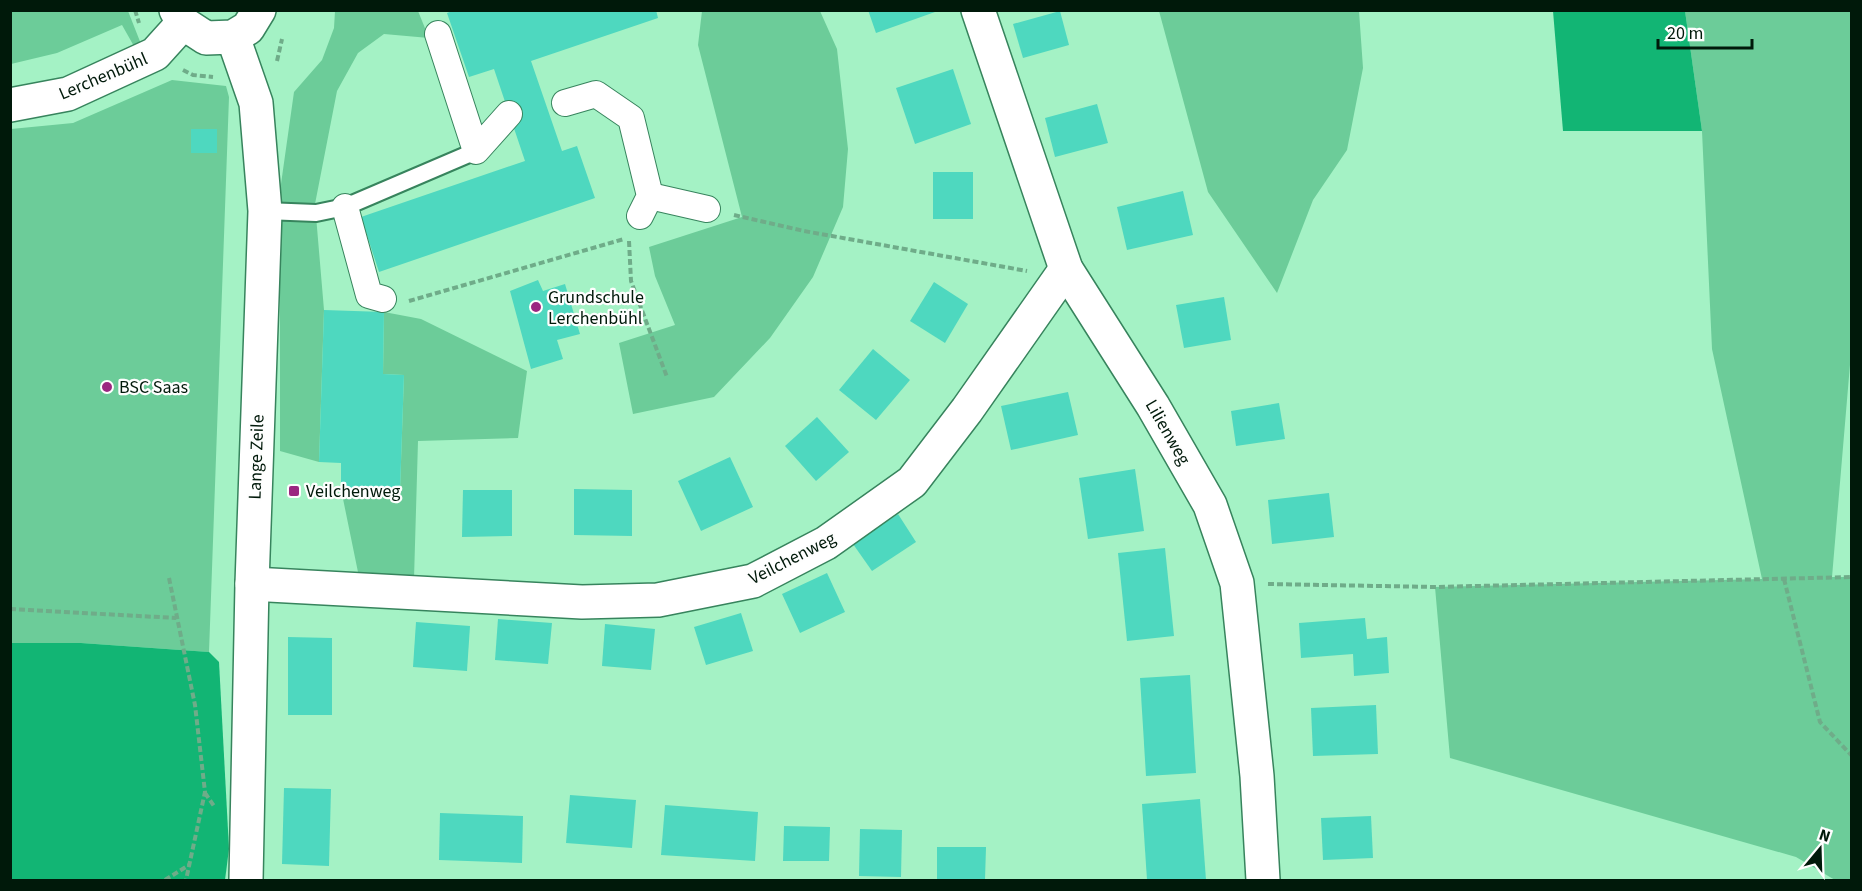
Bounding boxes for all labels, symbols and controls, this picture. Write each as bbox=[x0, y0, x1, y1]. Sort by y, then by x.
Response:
scale bar bbox=[1658, 12, 1752, 50]
text: 20 m bbox=[1667, 21, 1703, 46]
street label: Lerchenbühl bbox=[55, 47, 152, 106]
place label: Grundschule Lerchenbühl bbox=[548, 285, 644, 331]
marker: Grundschule Lerchenbühl bbox=[529, 300, 543, 314]
place label: BSC Saas bbox=[119, 375, 188, 400]
marker: BSC Saas bbox=[100, 380, 114, 394]
street label: Lilienweg bbox=[1139, 395, 1196, 470]
street label: Lange Zeile bbox=[243, 414, 270, 500]
place label: Veilchenweg bbox=[306, 479, 400, 504]
marker: Veilchenweg bbox=[287, 484, 301, 498]
street label: Veilchenweg bbox=[744, 526, 840, 591]
north arrow bbox=[1790, 819, 1850, 879]
text: N bbox=[1816, 824, 1833, 848]

